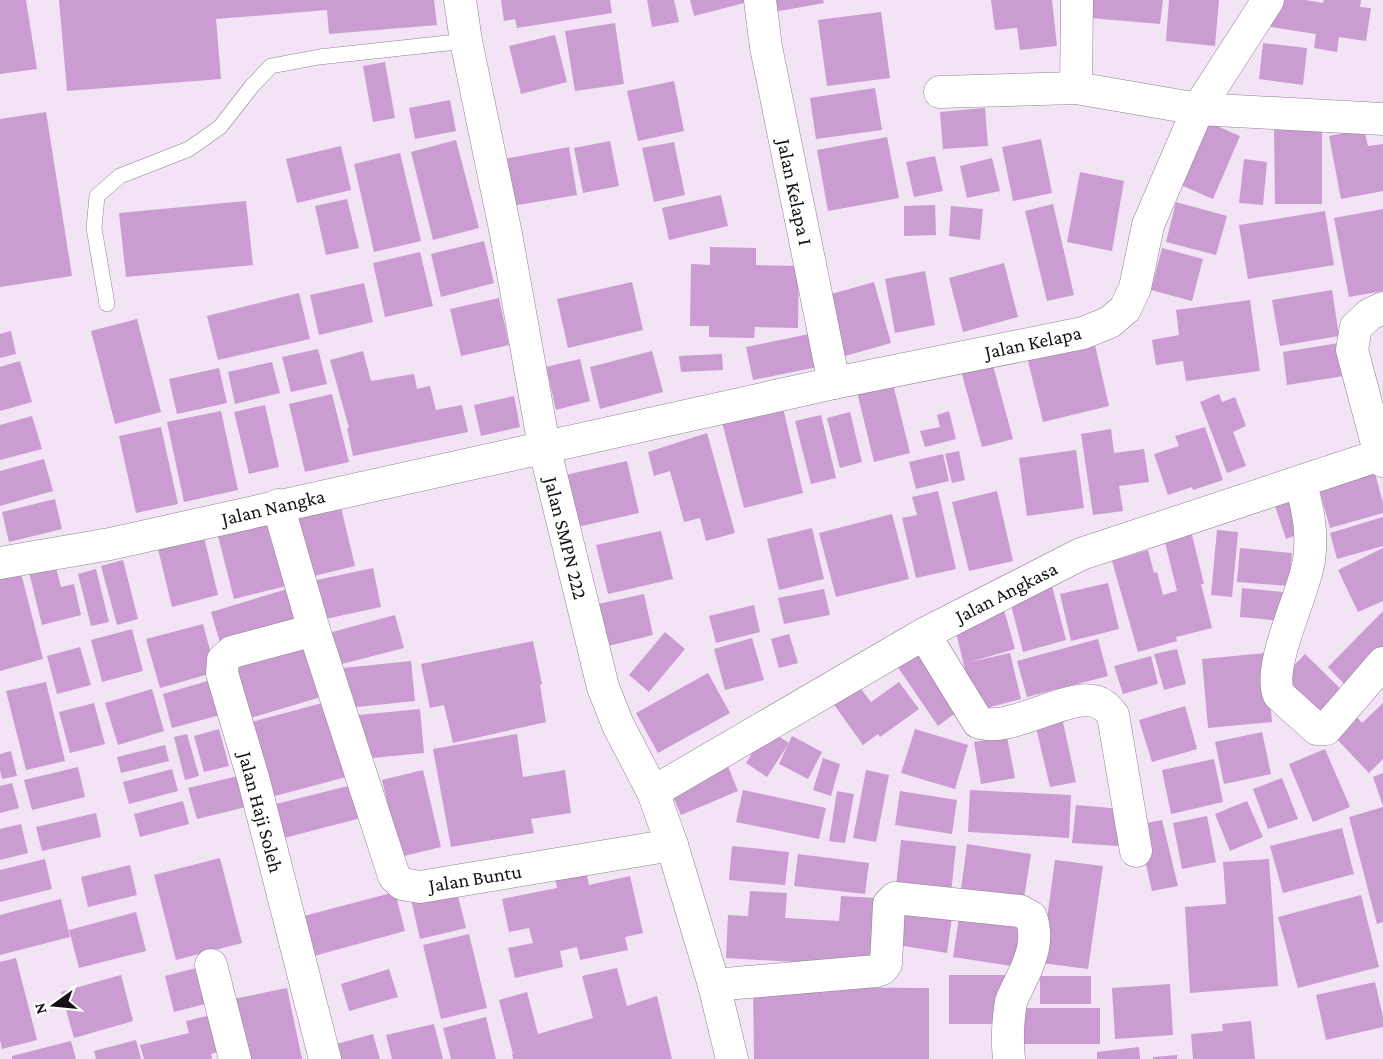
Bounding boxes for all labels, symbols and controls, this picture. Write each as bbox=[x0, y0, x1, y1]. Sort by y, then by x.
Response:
street label: Jalan Kelapa I bbox=[772, 135, 817, 247]
street label: Jalan Kelapa bbox=[981, 321, 1084, 364]
street label: Jalan SMPN 222 bbox=[539, 473, 592, 602]
street label: Jalan Nangka bbox=[217, 484, 327, 531]
street label: Jalan Angkasa bbox=[949, 557, 1061, 629]
street label: Jalan Haji Soleh bbox=[233, 747, 288, 875]
street label: Jalan Buntu bbox=[425, 860, 524, 897]
north arrow bbox=[24, 975, 84, 1035]
text: N bbox=[30, 1001, 50, 1016]

